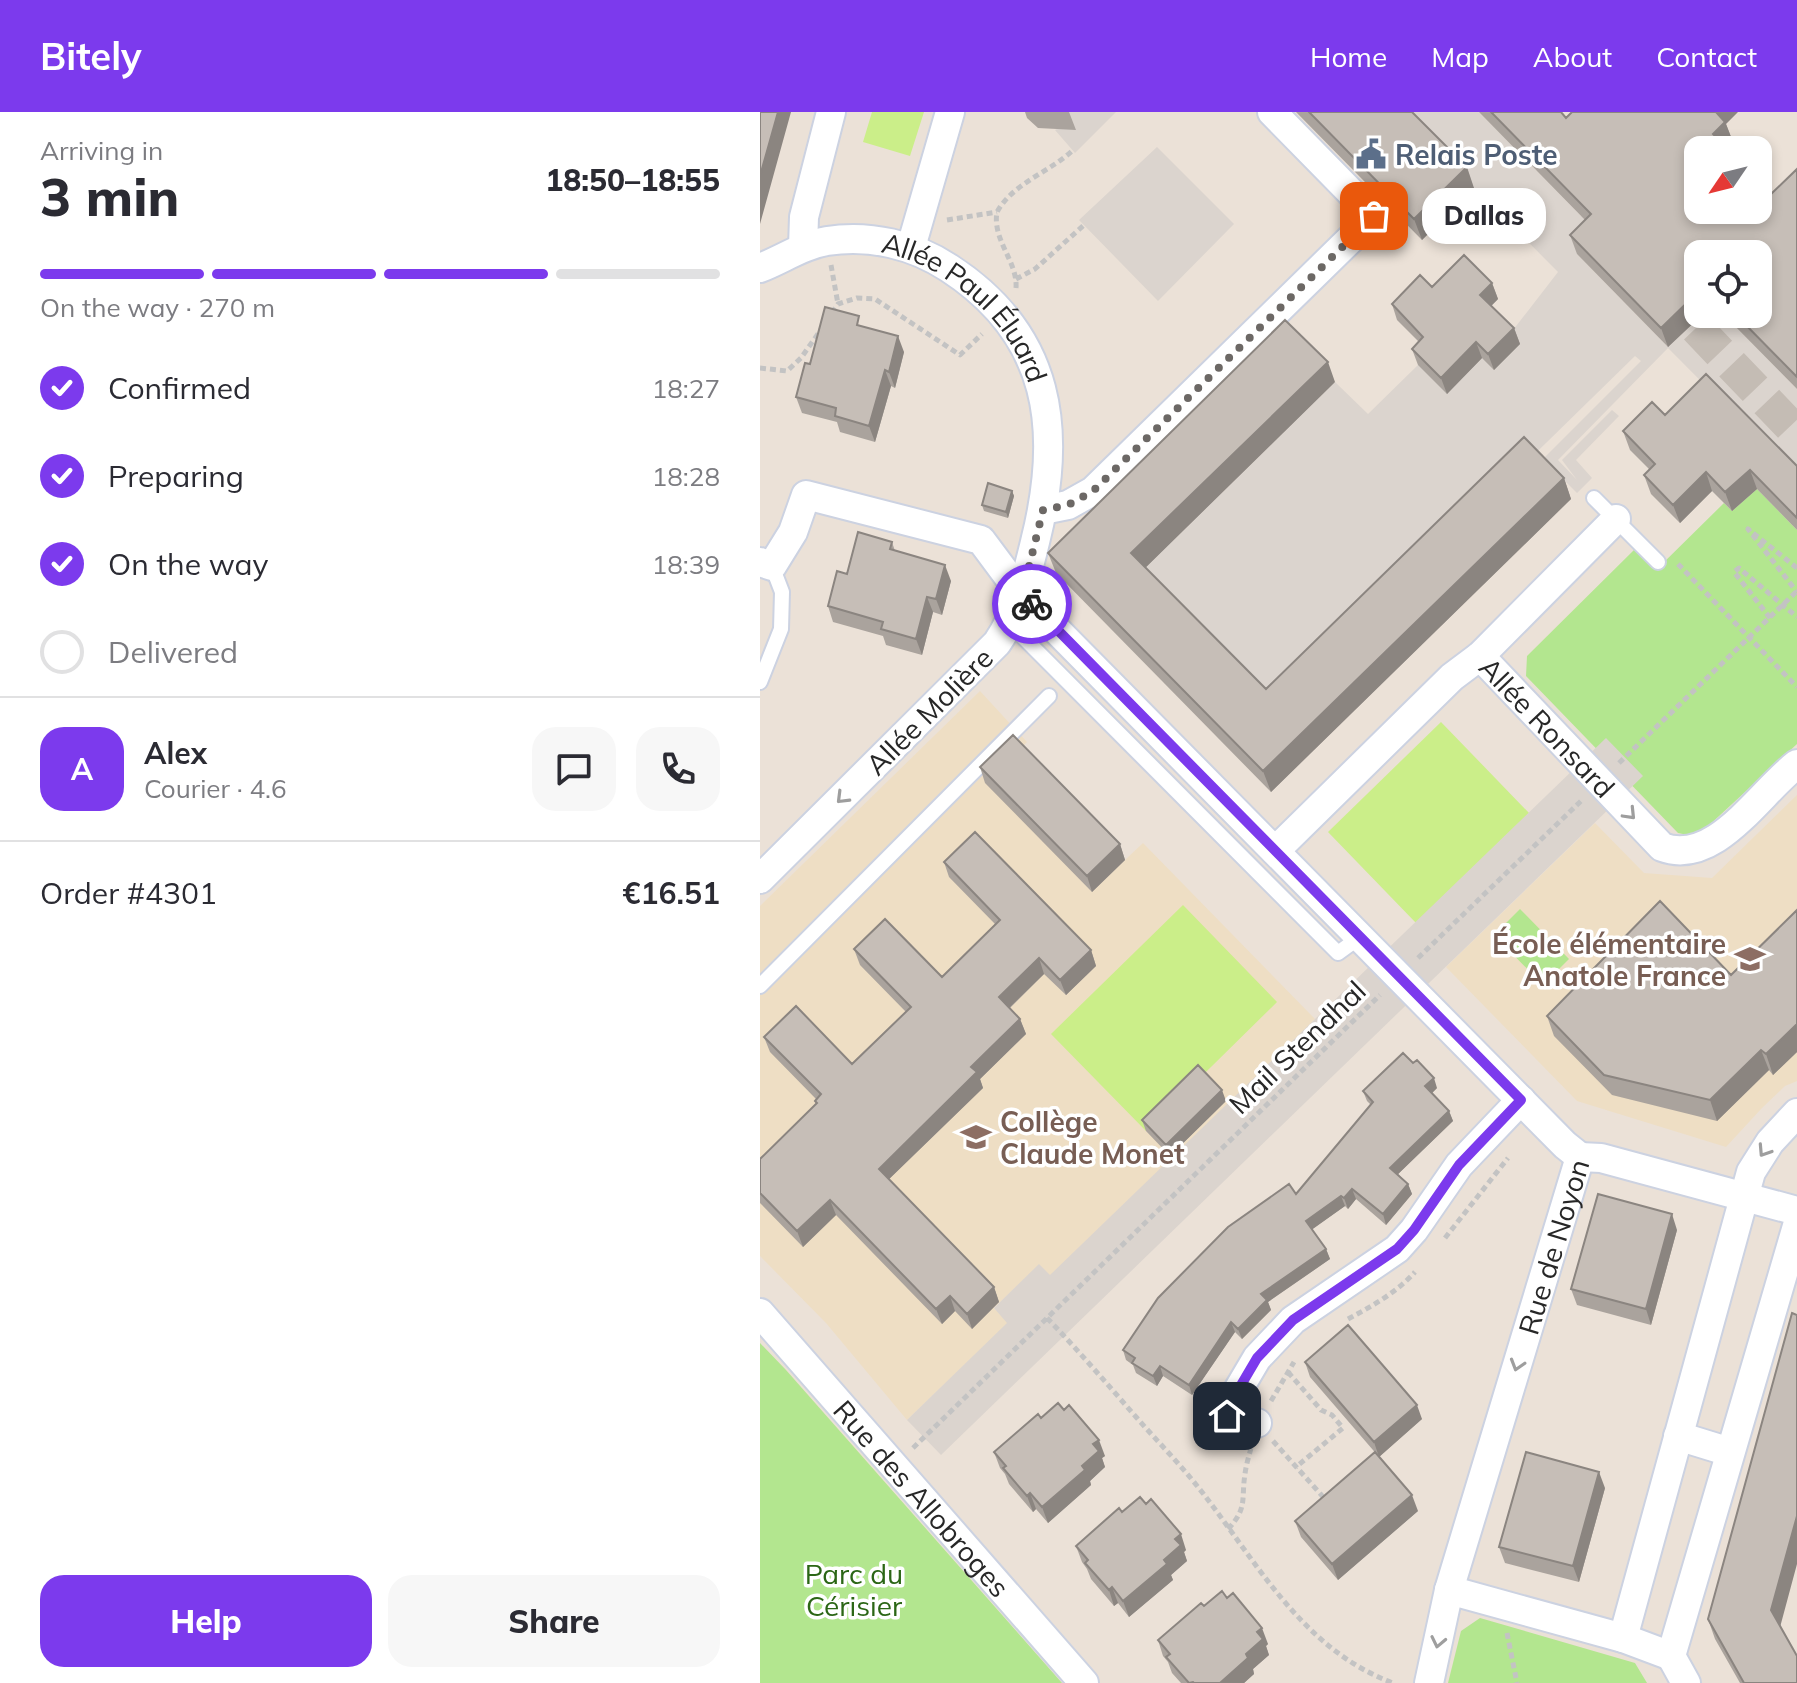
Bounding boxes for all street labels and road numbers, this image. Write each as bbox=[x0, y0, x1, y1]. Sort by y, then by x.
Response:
street label: Allée Paul Éluard bbox=[879, 224, 1056, 387]
street label: Allée Molière bbox=[858, 640, 1000, 782]
street label: Allée Ronsard bbox=[1473, 649, 1623, 804]
street label: Mail Stendhal bbox=[1221, 973, 1373, 1121]
street label: Rue de Noyon bbox=[1510, 1155, 1596, 1338]
street label: Rue des Allobroges bbox=[827, 1392, 1018, 1604]

